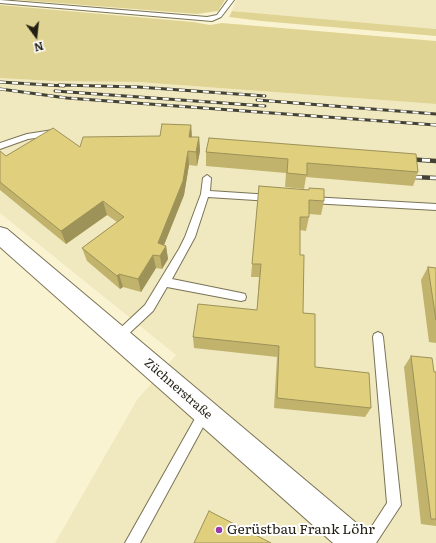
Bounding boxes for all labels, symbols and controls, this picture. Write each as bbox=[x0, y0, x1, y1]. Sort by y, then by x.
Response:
north arrow bbox=[16, 16, 56, 56]
text: N bbox=[33, 39, 46, 57]
street label: Züchnerstraße bbox=[141, 356, 215, 422]
place label: Gerüstbau Frank Löhr bbox=[227, 522, 375, 538]
marker: Gerüstbau Frank Löhr bbox=[214, 525, 224, 535]

